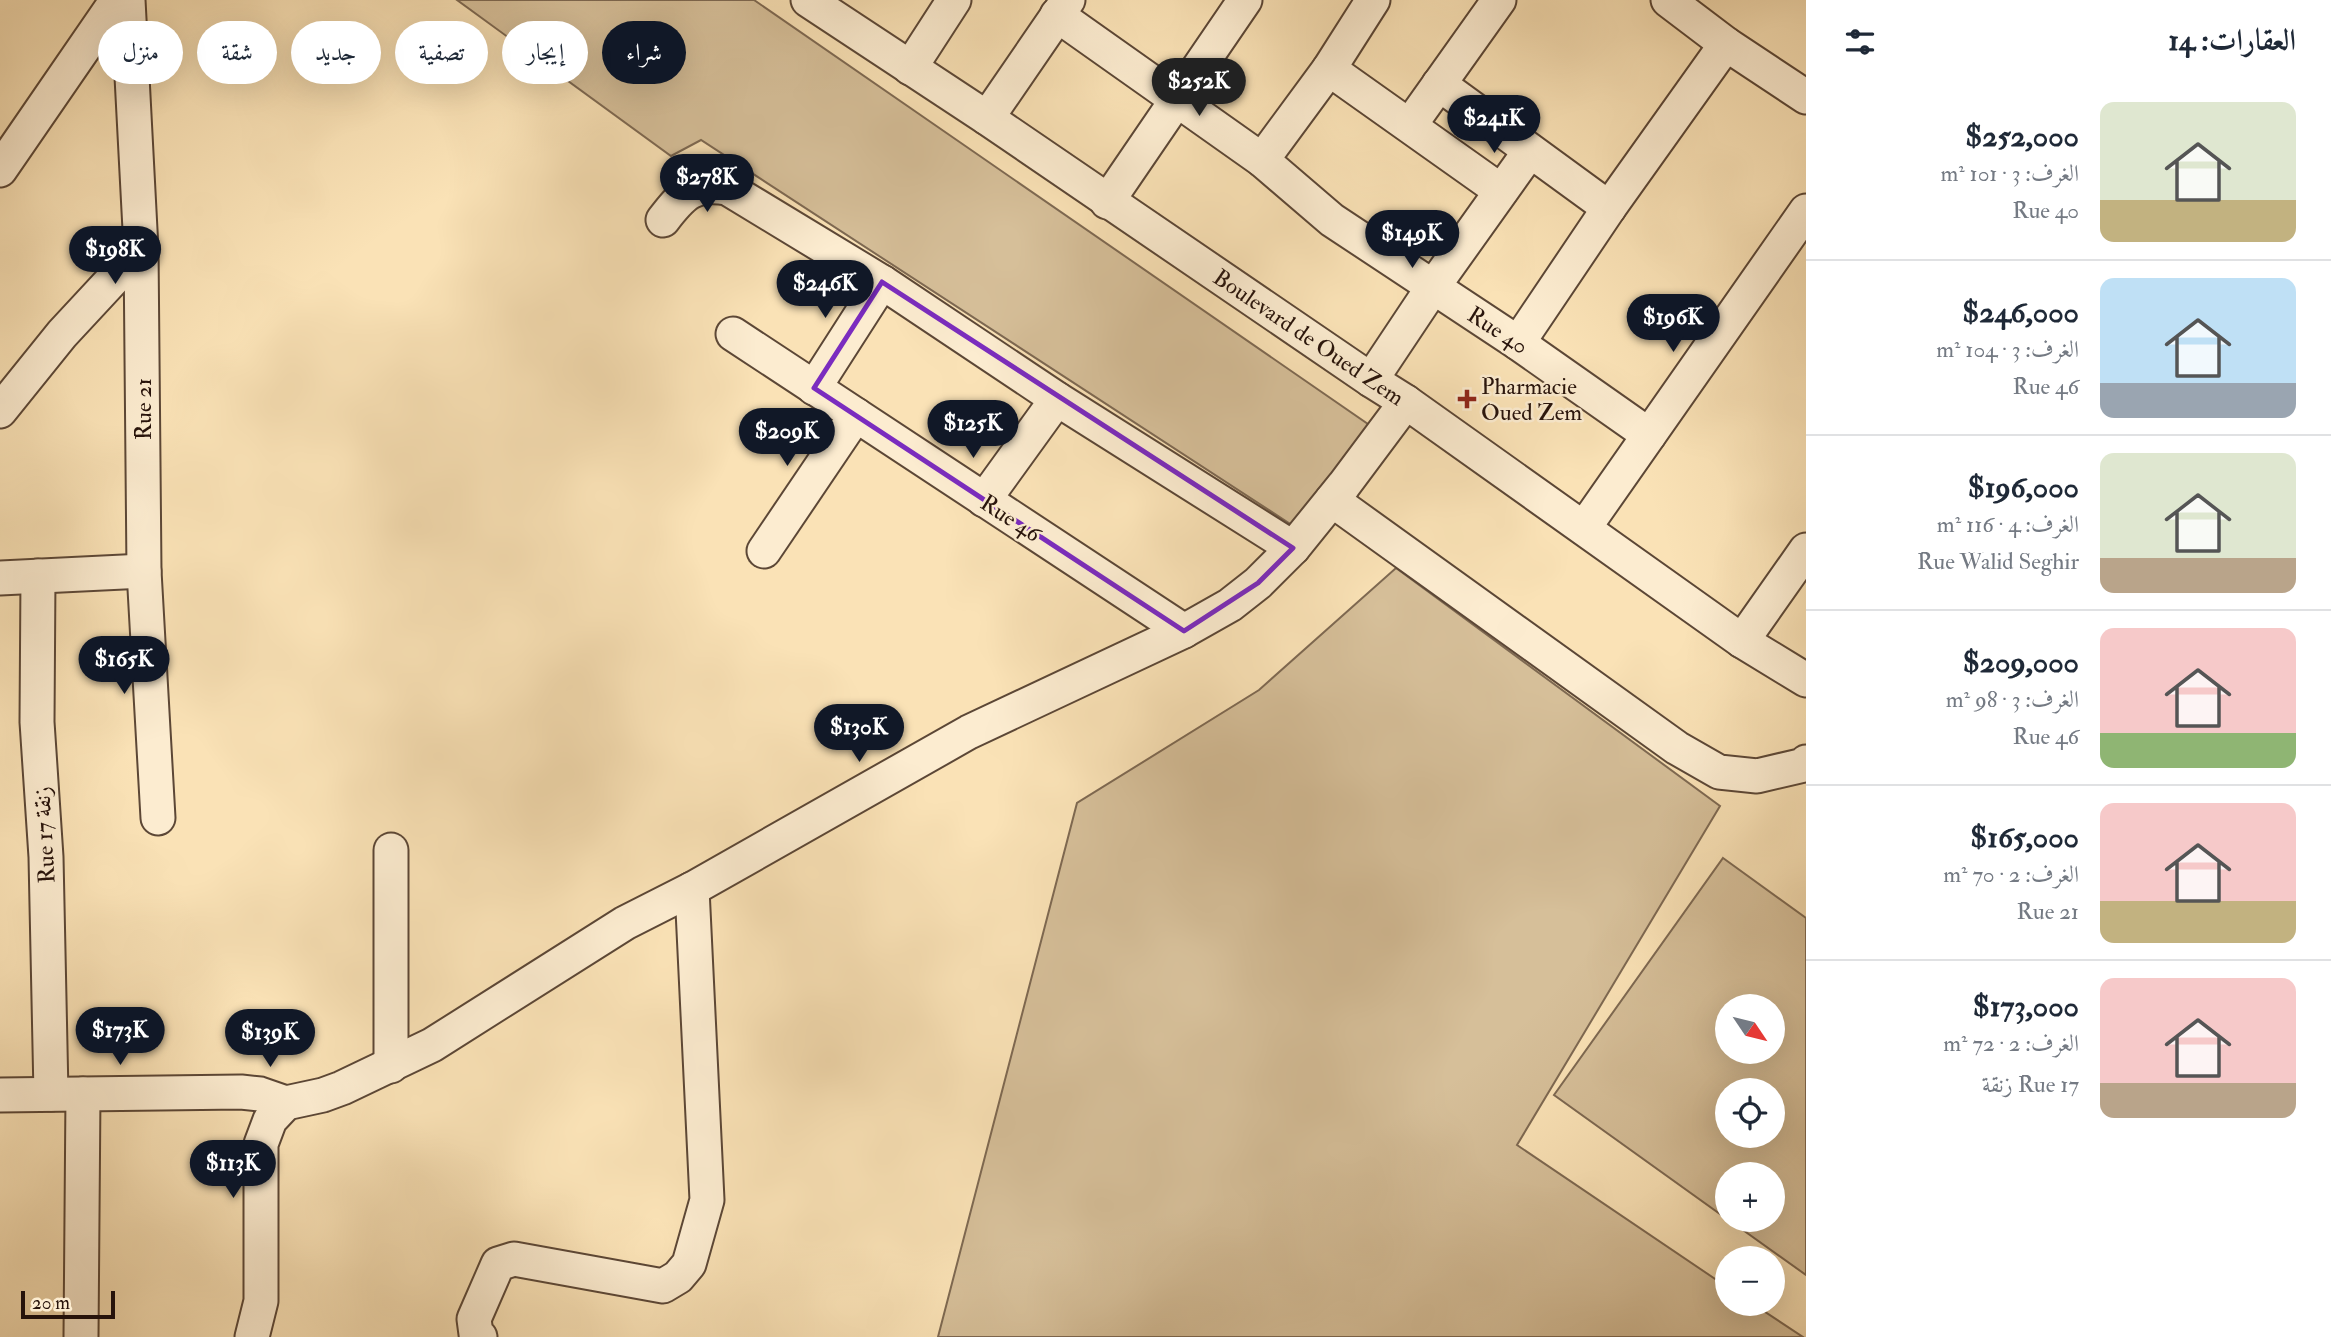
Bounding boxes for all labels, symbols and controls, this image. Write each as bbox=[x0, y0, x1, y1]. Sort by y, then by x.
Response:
chip: منزل bbox=[98, 21, 183, 84]
chip: شقة bbox=[197, 21, 277, 84]
chip: جديد bbox=[291, 21, 381, 84]
chip: تصفية bbox=[395, 21, 488, 84]
chip: إيجار bbox=[502, 21, 588, 84]
chip: شراء bbox=[602, 21, 686, 84]
text: العقارات: 14 bbox=[2168, 22, 2296, 59]
icon: filters bbox=[1841, 23, 1879, 61]
pin: $252K bbox=[1150, 58, 1248, 118]
text: $252K bbox=[1168, 66, 1230, 95]
pin: $241K bbox=[1445, 96, 1543, 155]
text: $241K bbox=[1463, 103, 1525, 132]
text: $252,000 bbox=[1965, 118, 2079, 155]
icon: home bbox=[2156, 130, 2240, 214]
pin: $278K bbox=[658, 154, 756, 214]
text: الغرف: 3 · 101 m² bbox=[1940, 159, 2079, 188]
text: $278K bbox=[676, 162, 738, 191]
text: Rue 40 bbox=[2012, 196, 2079, 225]
pin: $149K bbox=[1363, 210, 1461, 270]
text: $149K bbox=[1381, 218, 1443, 247]
pin: $198K bbox=[66, 226, 164, 286]
text: $198K bbox=[85, 234, 145, 263]
pin: $246K bbox=[776, 260, 874, 320]
street label: Boulevard de Oued Zem bbox=[1208, 263, 1410, 412]
text: $246K bbox=[793, 268, 857, 297]
pin: $196K bbox=[1624, 294, 1722, 354]
text: $246,000 bbox=[1962, 294, 2079, 331]
street label: Rue 40 bbox=[1462, 300, 1534, 361]
text: $196K bbox=[1643, 302, 1703, 331]
icon: home bbox=[2156, 306, 2240, 390]
text: الغرف: 3 · 104 m² bbox=[1936, 335, 2079, 364]
place label: Pharmacie Oued Zem bbox=[1481, 372, 1582, 427]
text: Rue 46 bbox=[2012, 372, 2079, 401]
street label: Rue 21 bbox=[129, 378, 158, 440]
marker: Pharmacie Oued Zem bbox=[1459, 391, 1475, 407]
pin: $125K bbox=[924, 400, 1022, 460]
pin: $209K bbox=[738, 408, 836, 468]
text: $125K bbox=[943, 408, 1003, 437]
text: $209K bbox=[755, 416, 819, 445]
text: $196,000 bbox=[1968, 469, 2079, 506]
icon: home bbox=[2156, 481, 2240, 565]
street label: Rue 46 bbox=[975, 488, 1048, 549]
text: الغرف: 4 · 116 m² bbox=[1937, 510, 2079, 539]
text: Rue Walid Seghir bbox=[1917, 547, 2079, 576]
pin: $165K bbox=[75, 636, 173, 696]
text: $165K bbox=[95, 644, 153, 673]
text: $209,000 bbox=[1963, 644, 2079, 681]
icon: home bbox=[2156, 656, 2240, 740]
text: الغرف: 3 · 98 m² bbox=[1946, 685, 2079, 714]
pin: $130K bbox=[810, 704, 908, 764]
text: $130K bbox=[830, 712, 888, 741]
text: Rue 46 bbox=[2012, 722, 2079, 751]
street label: Rue 17 زنقة bbox=[27, 786, 62, 884]
text: $165,000 bbox=[1970, 819, 2079, 856]
icon: home bbox=[2156, 831, 2240, 915]
text: الغرف: 2 · 70 m² bbox=[1943, 860, 2079, 889]
text: Rue 21 bbox=[2017, 897, 2079, 926]
text: $173,000 bbox=[1973, 988, 2079, 1025]
north arrow bbox=[1715, 994, 1785, 1064]
map controls bbox=[1715, 994, 1785, 1316]
icon: home bbox=[2156, 1006, 2240, 1090]
pin: $173K bbox=[71, 1007, 169, 1067]
pin: $139K bbox=[221, 1010, 319, 1069]
text: $173K bbox=[92, 1015, 148, 1044]
text: $139K bbox=[241, 1017, 299, 1046]
text: الغرف: 2 · 72 m² bbox=[1943, 1029, 2079, 1058]
text: Rue 17 زنقة bbox=[1982, 1070, 2079, 1099]
button: locate bbox=[1715, 1078, 1785, 1148]
pin: $113K bbox=[184, 1140, 282, 1200]
text: $113K bbox=[206, 1148, 260, 1177]
button: + bbox=[1715, 1162, 1785, 1232]
button: − bbox=[1715, 1246, 1785, 1316]
scale bar bbox=[21, 1288, 116, 1320]
text: 20 m bbox=[32, 1291, 70, 1315]

